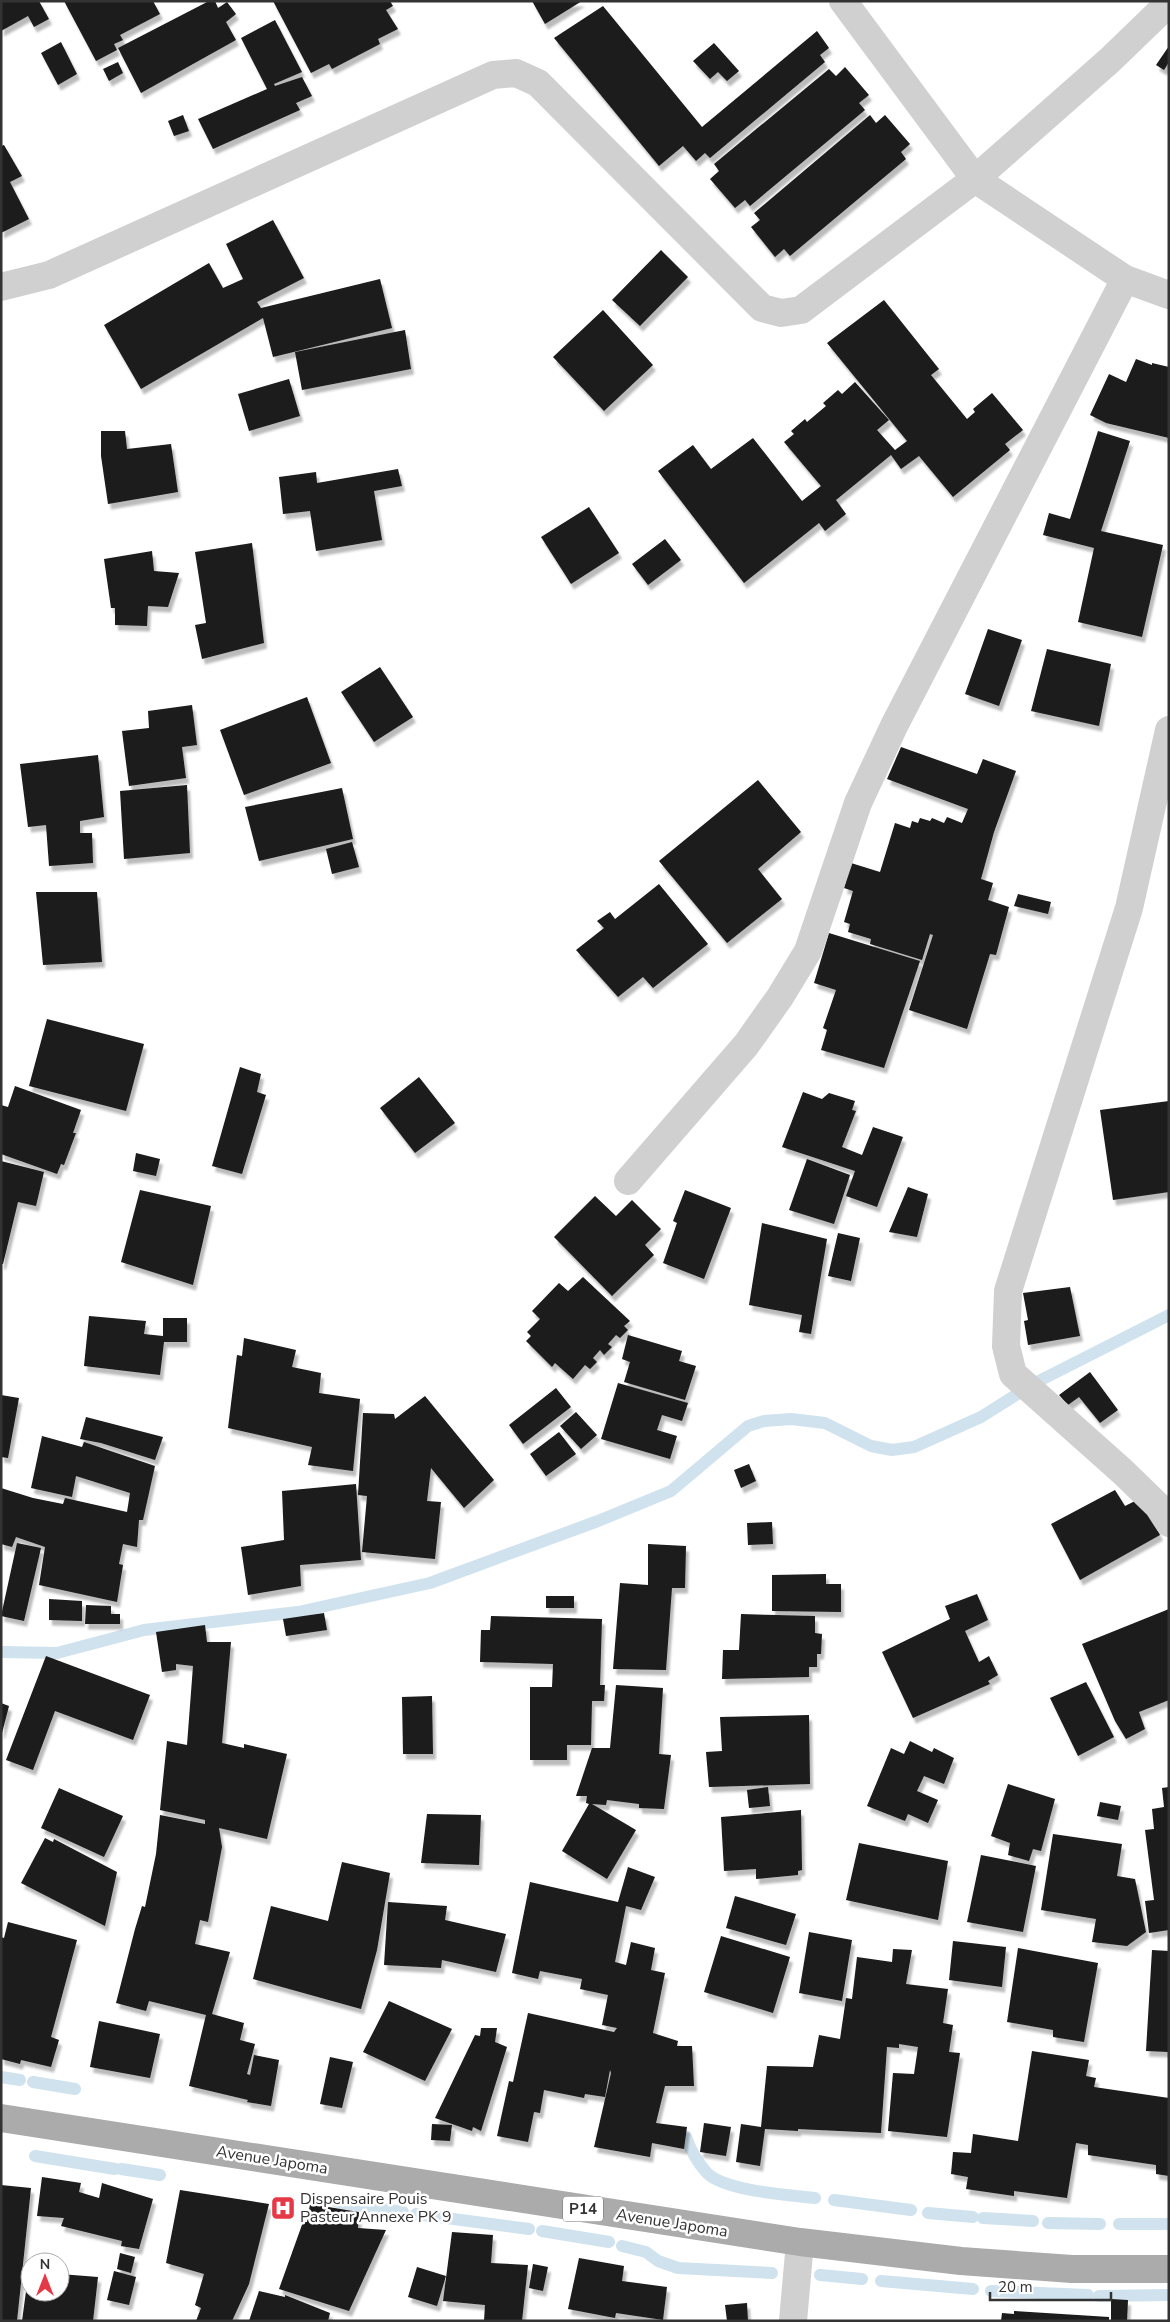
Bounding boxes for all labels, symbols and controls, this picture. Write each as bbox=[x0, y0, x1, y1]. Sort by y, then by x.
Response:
street label: Avenue Japoma bbox=[215, 2140, 329, 2180]
place label: Dispensaire Pouis Pasteur Annexe PK 9 bbox=[300, 2188, 452, 2228]
hospital icon: Dispensaire Pouis Pasteur Annexe PK 9 bbox=[270, 2195, 296, 2221]
road number: P14 bbox=[563, 2196, 603, 2222]
street label: Avenue Japoma bbox=[615, 2203, 729, 2243]
north arrow bbox=[20, 2252, 70, 2302]
text: N bbox=[40, 2255, 50, 2274]
scale bar bbox=[990, 2270, 1111, 2302]
text: 20 m bbox=[998, 2277, 1033, 2297]

